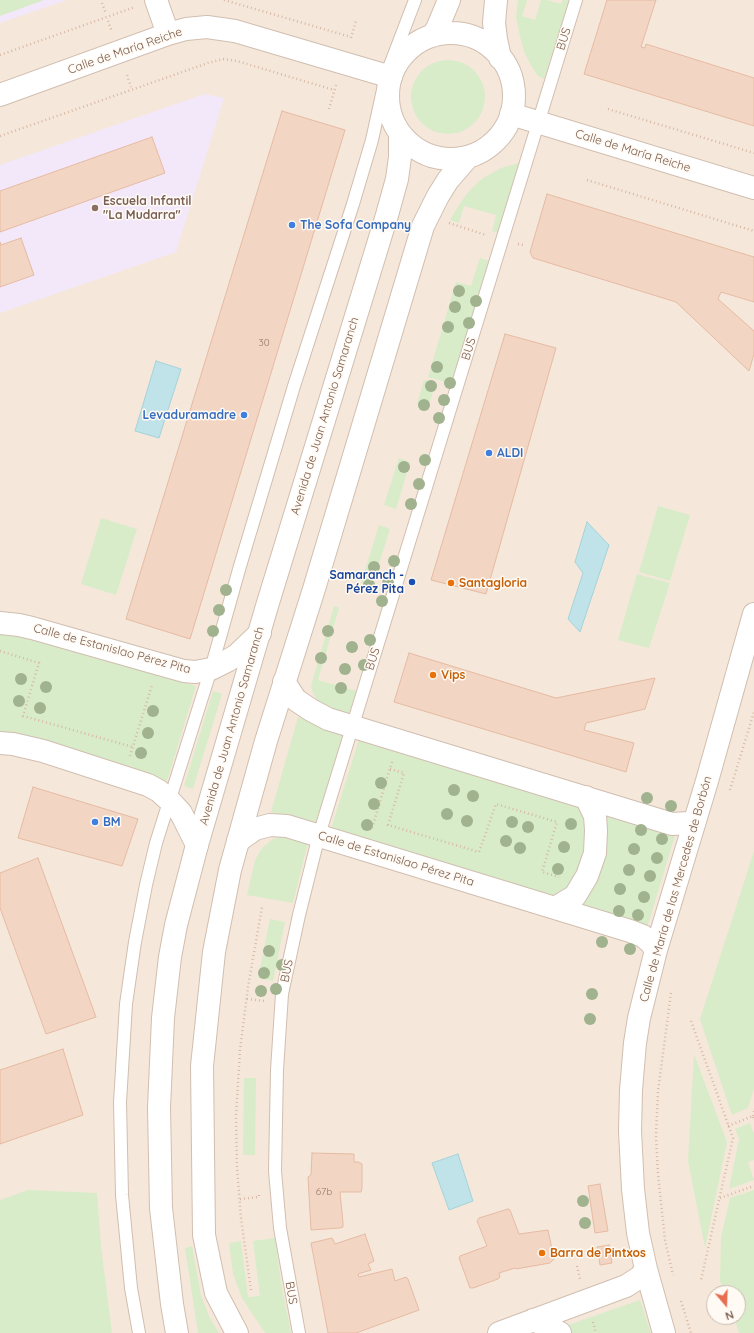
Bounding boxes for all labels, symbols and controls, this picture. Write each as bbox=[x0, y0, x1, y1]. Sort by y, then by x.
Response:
street label: Calle de María Reiche bbox=[66, 25, 184, 77]
street label: BUS bbox=[554, 26, 574, 52]
street label: Calle de María Reiche bbox=[574, 127, 692, 175]
place label: Escuela Infantil "La Mudarra" bbox=[103, 194, 192, 222]
marker: Escuela Infantil "La Mudarra" bbox=[90, 203, 100, 213]
place label: The Sofa Company bbox=[300, 218, 411, 232]
marker: The Sofa Company bbox=[287, 220, 297, 230]
street label: Avenida de Juan Antonio Samaranch bbox=[288, 315, 362, 517]
street label: BUS bbox=[459, 336, 479, 362]
house number: 30 bbox=[258, 337, 270, 349]
place label: Levaduramadre bbox=[142, 408, 236, 422]
marker: Levaduramadre bbox=[239, 410, 249, 420]
place label: ALDI bbox=[497, 446, 523, 460]
marker: ALDI bbox=[484, 448, 494, 458]
place label: Samaranch - Pérez Pita bbox=[330, 568, 404, 596]
place label: Santagloria bbox=[459, 576, 527, 590]
marker: Samaranch - Pérez Pita bbox=[407, 577, 417, 587]
marker: Santagloria bbox=[446, 578, 456, 588]
street label: Calle de Estanislao Pérez Pita bbox=[32, 621, 192, 677]
street label: Avenida de Juan Antonio Samaranch bbox=[197, 625, 267, 827]
street label: BUS bbox=[363, 646, 383, 672]
place label: Vips bbox=[441, 668, 465, 682]
marker: Vips bbox=[428, 670, 438, 680]
street label: Calle de María de las Mercedes de Borbón bbox=[637, 774, 715, 1004]
place label: BM bbox=[103, 815, 121, 829]
marker: BM bbox=[90, 817, 100, 827]
street label: Calle de Estanislao Pérez Pita bbox=[316, 828, 476, 890]
street label: BUS bbox=[278, 958, 296, 984]
house number: 67b bbox=[316, 1186, 332, 1198]
place label: Barra de Pintxos bbox=[550, 1246, 646, 1260]
marker: Barra de Pintxos bbox=[537, 1248, 547, 1258]
street label: BUS bbox=[282, 1280, 300, 1306]
north arrow bbox=[706, 1285, 746, 1325]
text: N bbox=[723, 1307, 736, 1323]

